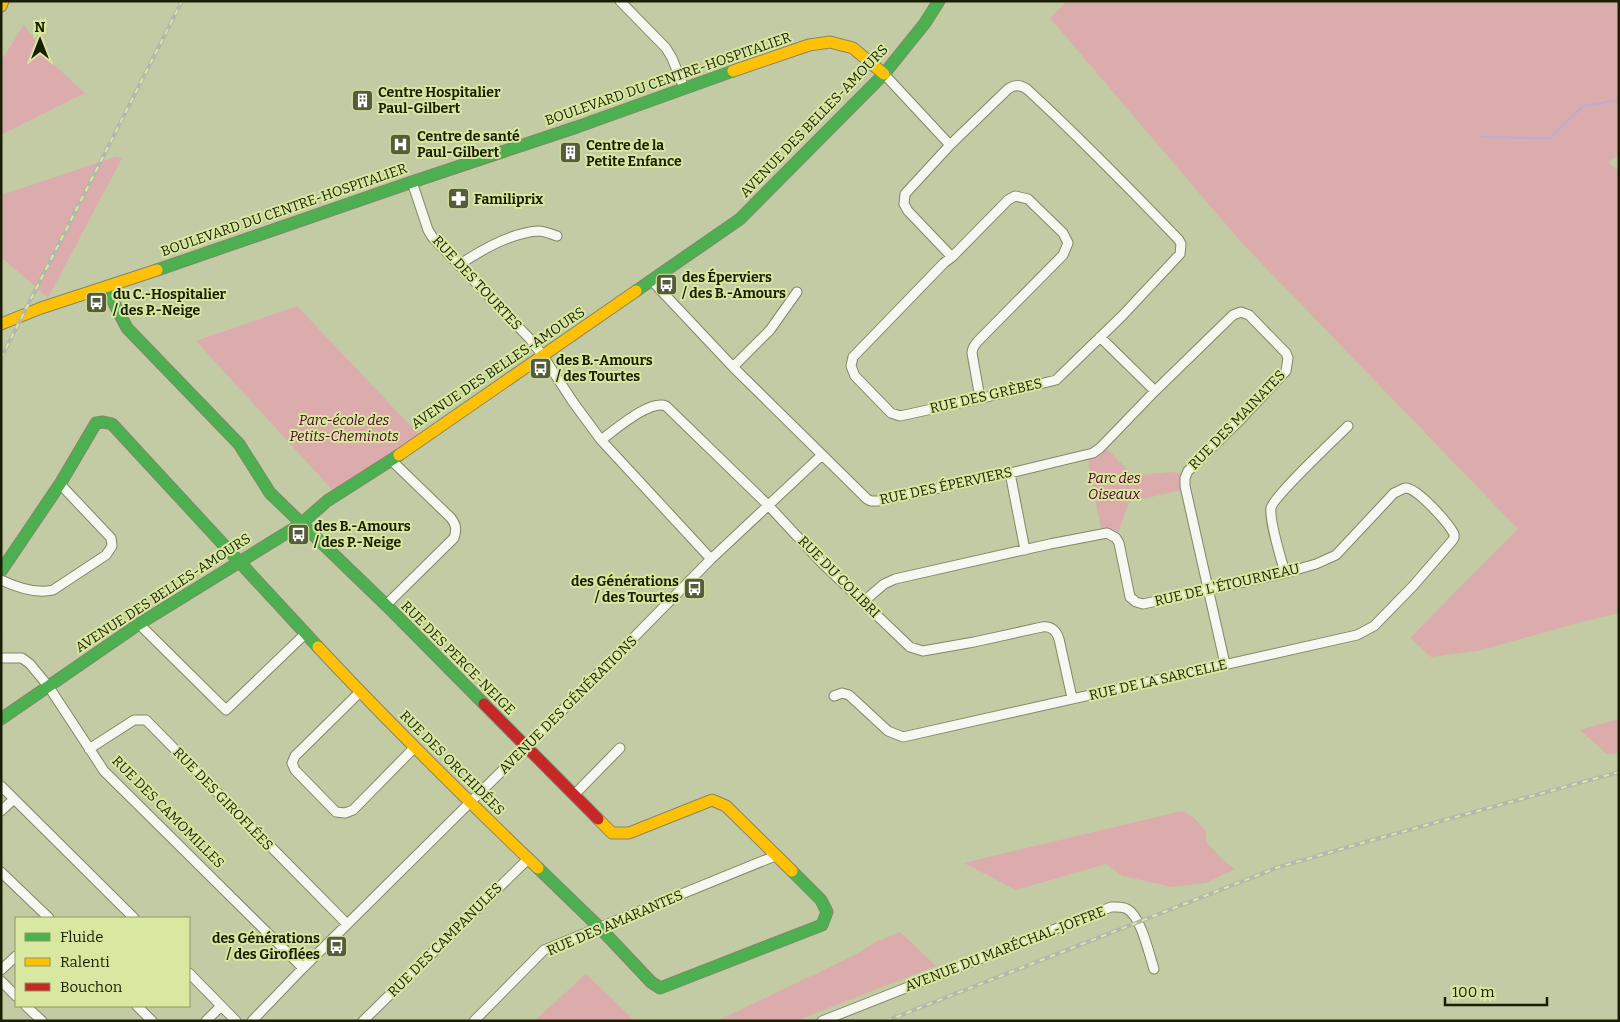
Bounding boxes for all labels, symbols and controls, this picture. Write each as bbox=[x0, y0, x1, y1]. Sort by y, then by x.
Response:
north arrow bbox=[15, 15, 65, 65]
text: N bbox=[35, 19, 46, 36]
street label: BOULEVARD DU CENTRE-HOSPITALIER bbox=[543, 29, 793, 129]
street label: AVENUE DES BELLES-AMOURS bbox=[736, 41, 892, 201]
place label: Centre Hospitalier Paul-Gilbert bbox=[378, 84, 501, 117]
building icon: Centre Hospitalier Paul-Gilbert bbox=[350, 88, 374, 112]
place label: Centre de santé Paul-Gilbert bbox=[417, 128, 520, 161]
hospital icon: Centre de santé Paul-Gilbert bbox=[389, 132, 413, 156]
place label: Centre de la Petite Enfance bbox=[586, 137, 682, 170]
building icon: Centre de la Petite Enfance bbox=[558, 141, 582, 165]
street label: BOULEVARD DU CENTRE-HOSPITALIER bbox=[159, 160, 409, 260]
pharmacy icon: Familiprix bbox=[446, 187, 470, 211]
place label: Familiprix bbox=[474, 191, 543, 208]
street label: RUE DES TOURTES bbox=[429, 232, 525, 334]
place label: des Éperviers / des B.-Amours bbox=[681, 268, 786, 302]
bus stop icon: des Éperviers / des B.-Amours bbox=[654, 273, 678, 297]
place label: du C.-Hospitalier / des P.-Neige bbox=[112, 286, 227, 319]
bus stop icon: du C.-Hospitalier / des P.-Neige bbox=[85, 290, 109, 314]
street label: AVENUE DES BELLES-AMOURS bbox=[408, 303, 588, 433]
place label: des B.-Amours / des Tourtes bbox=[555, 352, 653, 385]
bus stop icon: des B.-Amours / des Tourtes bbox=[528, 356, 552, 380]
street label: RUE DES MAINATES bbox=[1185, 367, 1289, 473]
street label: RUE DES GRÈBES bbox=[928, 374, 1044, 417]
park label: Parc-école des Petits-Cheminots bbox=[289, 412, 399, 445]
street label: RUE DES ÉPERVIERS bbox=[878, 463, 1014, 508]
park label: Parc des Oiseaux bbox=[1088, 470, 1141, 503]
place label: des B.-Amours / des P.-Neige bbox=[313, 518, 411, 551]
bus stop icon: des B.-Amours / des P.-Neige bbox=[286, 522, 310, 546]
street label: AVENUE DES BELLES-AMOURS bbox=[72, 530, 254, 656]
street label: RUE DU COLIBRI bbox=[795, 533, 884, 622]
street label: RUE DE L'ÉTOURNEAU bbox=[1152, 559, 1302, 610]
place label: des Générations / des Tourtes bbox=[571, 573, 679, 606]
bus stop icon: des Générations / des Tourtes bbox=[683, 577, 707, 601]
street label: RUE DES PERCE-NEIGE bbox=[397, 597, 519, 719]
street label: AVENUE DES GÉNÉRATIONS bbox=[495, 632, 641, 778]
street label: RUE DE LA SARCELLE bbox=[1087, 656, 1229, 704]
street label: RUE DES ORCHIDÉES bbox=[396, 706, 509, 819]
street label: RUE DES GIROFLÉES bbox=[169, 743, 277, 854]
street label: RUE DES CAMOMILLES bbox=[108, 752, 228, 872]
street label: RUE DES CAMPANULES bbox=[384, 879, 506, 1001]
street label: RUE DES AMARANTES bbox=[544, 887, 686, 959]
street label: AVENUE DU MARÉCHAL-JOFFRE bbox=[902, 902, 1108, 995]
legend bbox=[15, 917, 190, 1007]
text: Fluide bbox=[60, 928, 103, 946]
place label: des Générations / des Giroflées bbox=[212, 930, 320, 963]
bus stop icon: des Générations / des Giroflées bbox=[324, 934, 348, 958]
text: Ralenti bbox=[60, 953, 110, 971]
scale bar bbox=[1445, 974, 1548, 1006]
text: Bouchon bbox=[60, 978, 123, 996]
text: 100 m bbox=[1452, 983, 1495, 1001]

